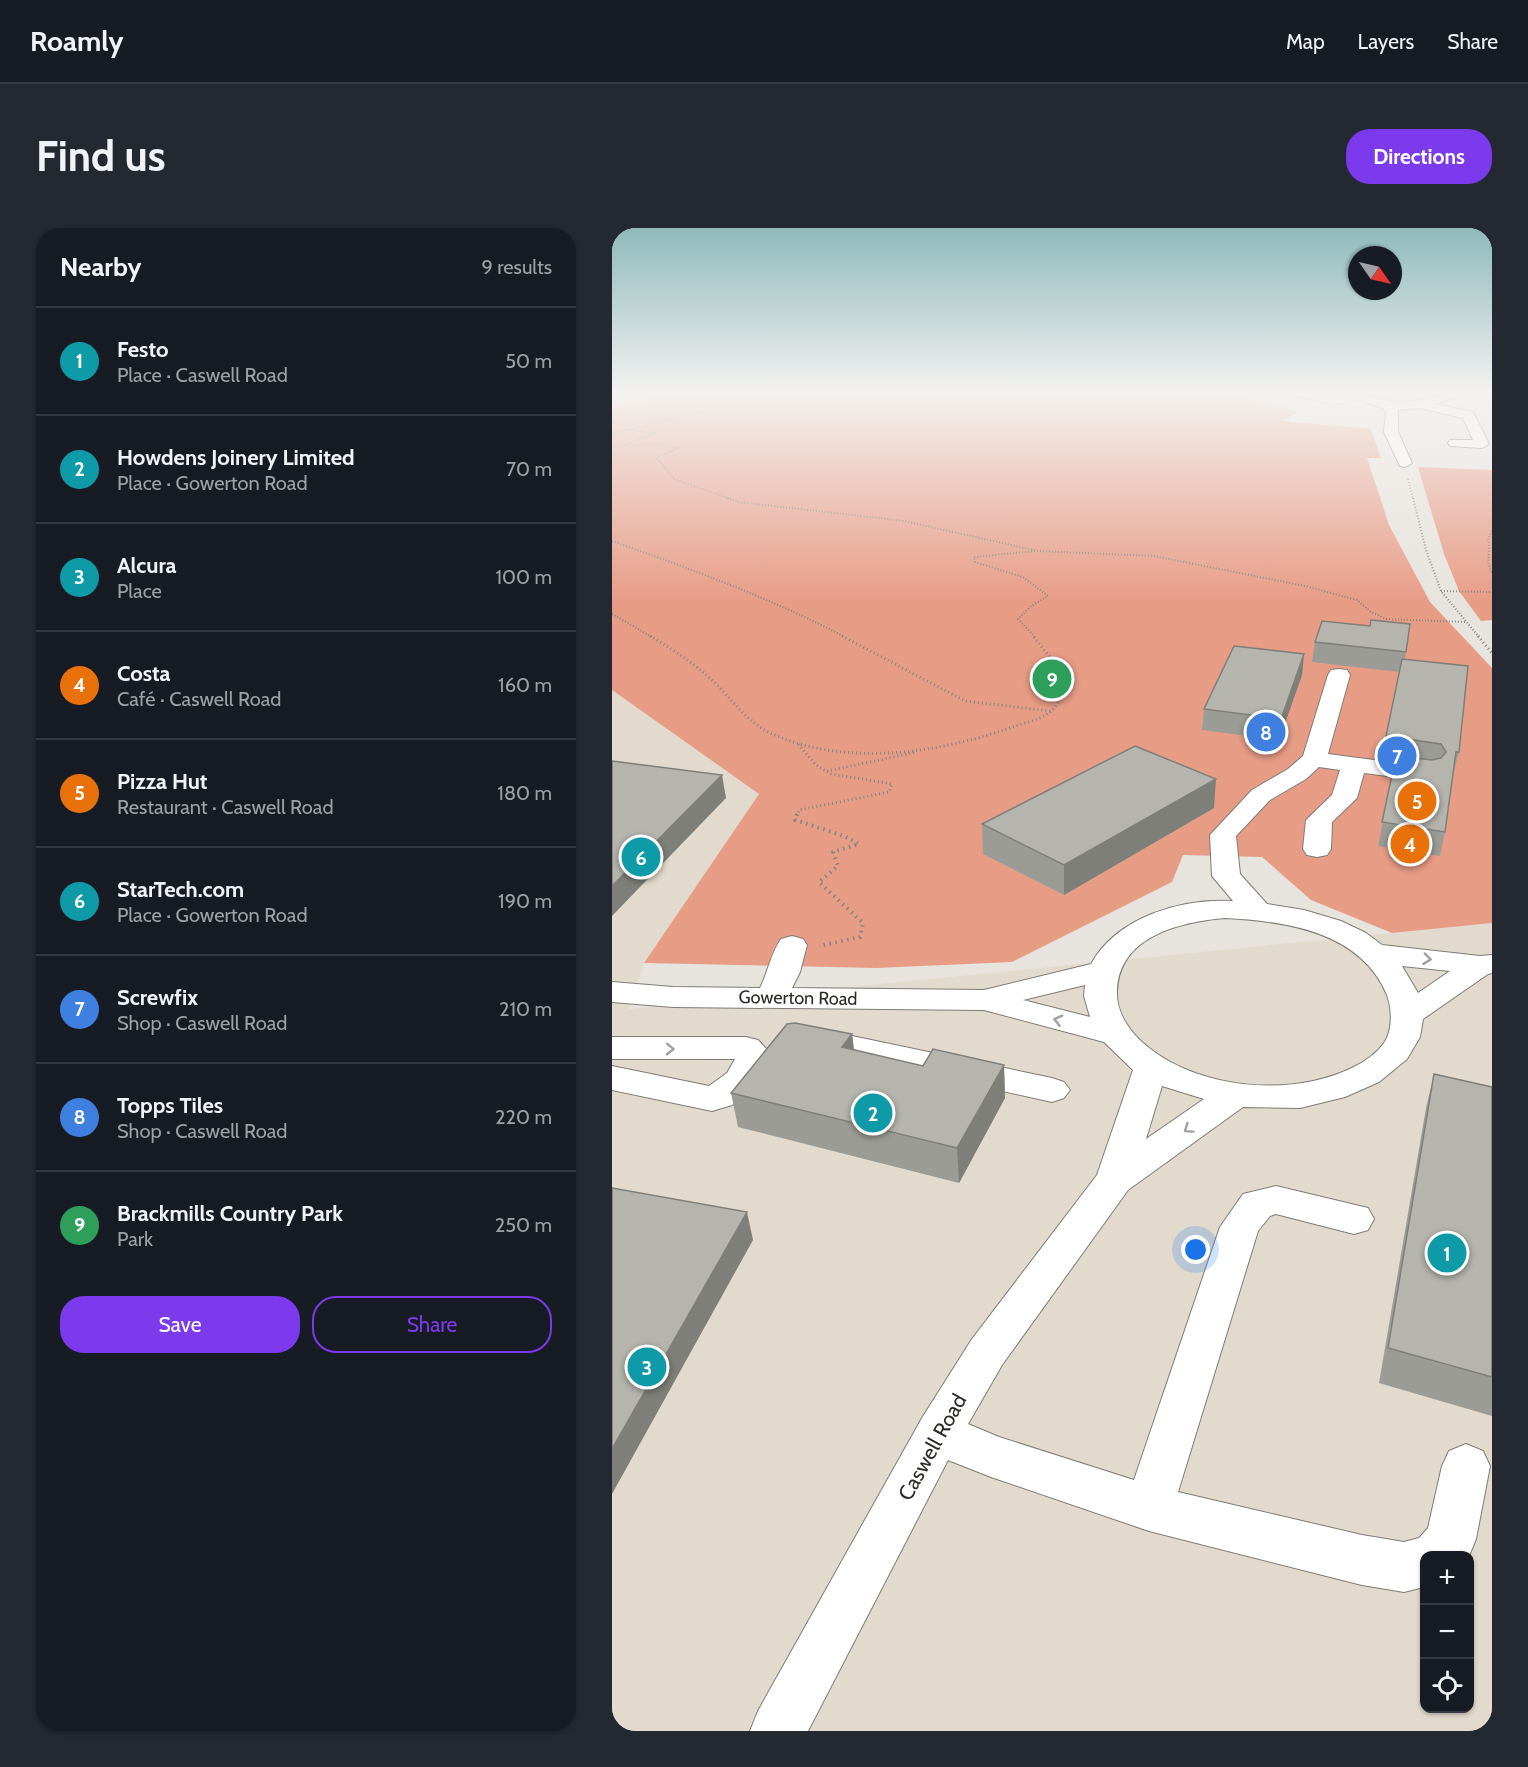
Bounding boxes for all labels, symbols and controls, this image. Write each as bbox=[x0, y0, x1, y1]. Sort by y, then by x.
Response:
text: Roamly bbox=[30, 24, 124, 58]
text: Map bbox=[1286, 29, 1325, 54]
text: Layers bbox=[1358, 29, 1414, 54]
text: Share bbox=[1447, 29, 1498, 54]
button: Directions bbox=[1346, 129, 1492, 184]
text: Find us bbox=[36, 130, 165, 182]
north arrow bbox=[1348, 246, 1402, 300]
text: Nearby bbox=[60, 251, 141, 283]
text: 9 results bbox=[481, 255, 552, 279]
text: Festo bbox=[117, 336, 169, 363]
text: 1 bbox=[76, 349, 83, 373]
text: 50 m bbox=[505, 349, 552, 373]
text: Place · Caswell Road bbox=[117, 363, 288, 387]
text: Howdens Joinery Limited bbox=[117, 444, 355, 471]
text: 2 bbox=[74, 457, 85, 481]
text: 70 m bbox=[506, 457, 552, 481]
text: Place · Gowerton Road bbox=[117, 471, 308, 495]
text: Alcura bbox=[117, 552, 176, 579]
text: 3 bbox=[74, 565, 85, 589]
text: 100 m bbox=[496, 565, 552, 589]
text: Place bbox=[117, 579, 162, 603]
pin: 9 bbox=[1032, 656, 1072, 702]
text: Costa bbox=[117, 660, 171, 687]
text: 4 bbox=[73, 673, 86, 697]
text: 160 m bbox=[498, 673, 552, 697]
text: Café · Caswell Road bbox=[117, 687, 281, 711]
pin: 8 bbox=[1246, 710, 1286, 754]
pin: 7 bbox=[1378, 734, 1416, 778]
text: Pizza Hut bbox=[117, 768, 207, 795]
pin: 5 bbox=[1398, 778, 1436, 824]
text: 5 bbox=[74, 781, 85, 805]
text: 180 m bbox=[497, 781, 552, 805]
text: Restaurant · Caswell Road bbox=[117, 795, 333, 819]
pin: 4 bbox=[1390, 822, 1430, 866]
pin: 6 bbox=[621, 834, 660, 880]
text: StarTech.com bbox=[117, 876, 244, 903]
text: 6 bbox=[74, 889, 85, 913]
text: 190 m bbox=[498, 889, 552, 913]
text: Place · Gowerton Road bbox=[117, 903, 308, 927]
one-way arrow bbox=[1422, 952, 1431, 965]
text: Screwfix bbox=[117, 984, 198, 1011]
street label: Gowerton Road bbox=[738, 986, 858, 1010]
text: 7 bbox=[74, 997, 85, 1021]
text: 210 m bbox=[499, 997, 552, 1021]
text: Shop · Caswell Road bbox=[117, 1011, 287, 1035]
one-way arrow bbox=[1053, 1014, 1063, 1027]
one-way arrow bbox=[666, 1043, 675, 1055]
pin: 2 bbox=[854, 1090, 892, 1136]
text: Topps Tiles bbox=[117, 1092, 223, 1119]
text: 8 bbox=[73, 1105, 86, 1129]
text: 220 m bbox=[495, 1105, 552, 1129]
text: Shop · Caswell Road bbox=[117, 1119, 287, 1143]
one-way arrow bbox=[1183, 1122, 1194, 1133]
text: Brackmills Country Park bbox=[117, 1200, 343, 1227]
text: 9 bbox=[74, 1213, 85, 1237]
text: 250 m bbox=[495, 1213, 552, 1237]
text: Park bbox=[117, 1227, 153, 1251]
pin: 1 bbox=[1428, 1230, 1466, 1276]
your location bbox=[1181, 1235, 1210, 1264]
button: Save bbox=[60, 1296, 300, 1353]
button: Share bbox=[312, 1296, 552, 1353]
pin: 3 bbox=[627, 1344, 666, 1390]
street label: Caswell Road bbox=[893, 1389, 971, 1505]
map controls bbox=[1420, 1551, 1474, 1713]
button: + bbox=[1420, 1551, 1474, 1605]
button: − bbox=[1420, 1605, 1474, 1659]
button: locate bbox=[1420, 1659, 1474, 1713]

